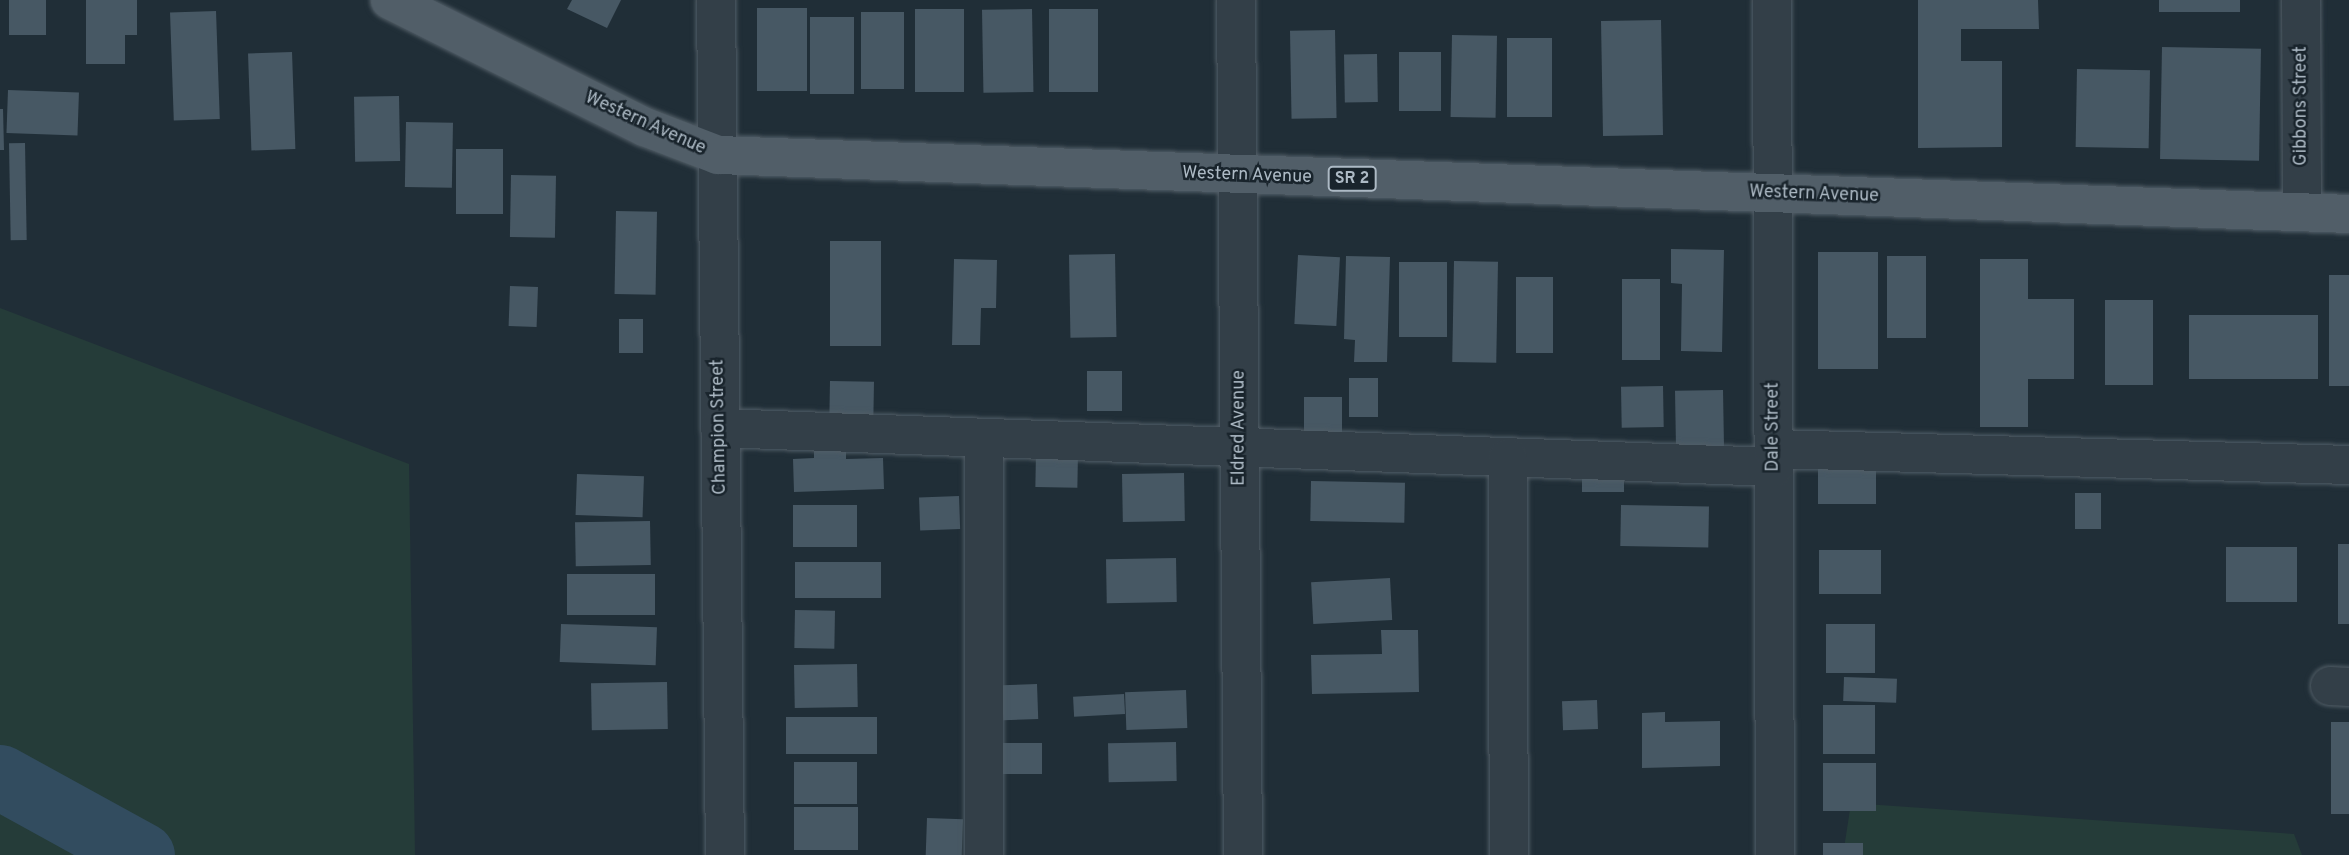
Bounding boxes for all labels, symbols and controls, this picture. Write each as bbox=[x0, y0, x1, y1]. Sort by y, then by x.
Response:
street label: Gibbons Street bbox=[2291, 46, 2313, 166]
street label: Western Avenue bbox=[581, 88, 709, 160]
street label: Western Avenue bbox=[1181, 163, 1313, 189]
road number: SR 2 bbox=[1328, 167, 1376, 192]
street label: Western Avenue bbox=[1748, 182, 1880, 208]
street label: Champion Street bbox=[708, 359, 732, 495]
street label: Eldred Avenue bbox=[1229, 370, 1251, 486]
street label: Dale Street bbox=[1763, 382, 1785, 472]

